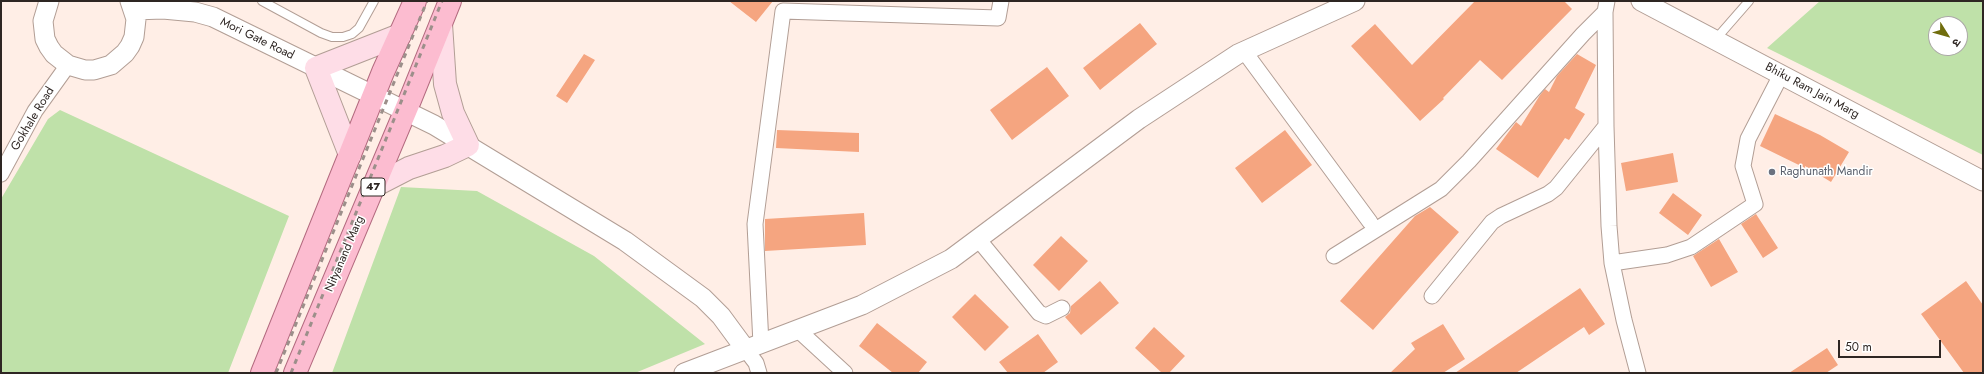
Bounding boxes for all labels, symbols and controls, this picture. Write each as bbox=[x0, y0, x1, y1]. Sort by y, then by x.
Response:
street label: Mori Gate Road bbox=[218, 15, 296, 63]
north arrow bbox=[1928, 16, 1968, 56]
text: उ bbox=[1948, 35, 1965, 50]
street label: Bhiku Ram Jain Marg bbox=[1762, 60, 1862, 122]
street label: Gokhale Road bbox=[8, 85, 58, 153]
place label: Raghunath Mandir bbox=[1780, 165, 1873, 179]
marker: Raghunath Mandir bbox=[1767, 167, 1777, 177]
road number: 47 bbox=[361, 178, 385, 196]
street label: Nityanand Marg bbox=[322, 214, 368, 294]
scale bar bbox=[1840, 332, 1943, 358]
text: 50 m bbox=[1845, 338, 1872, 356]

